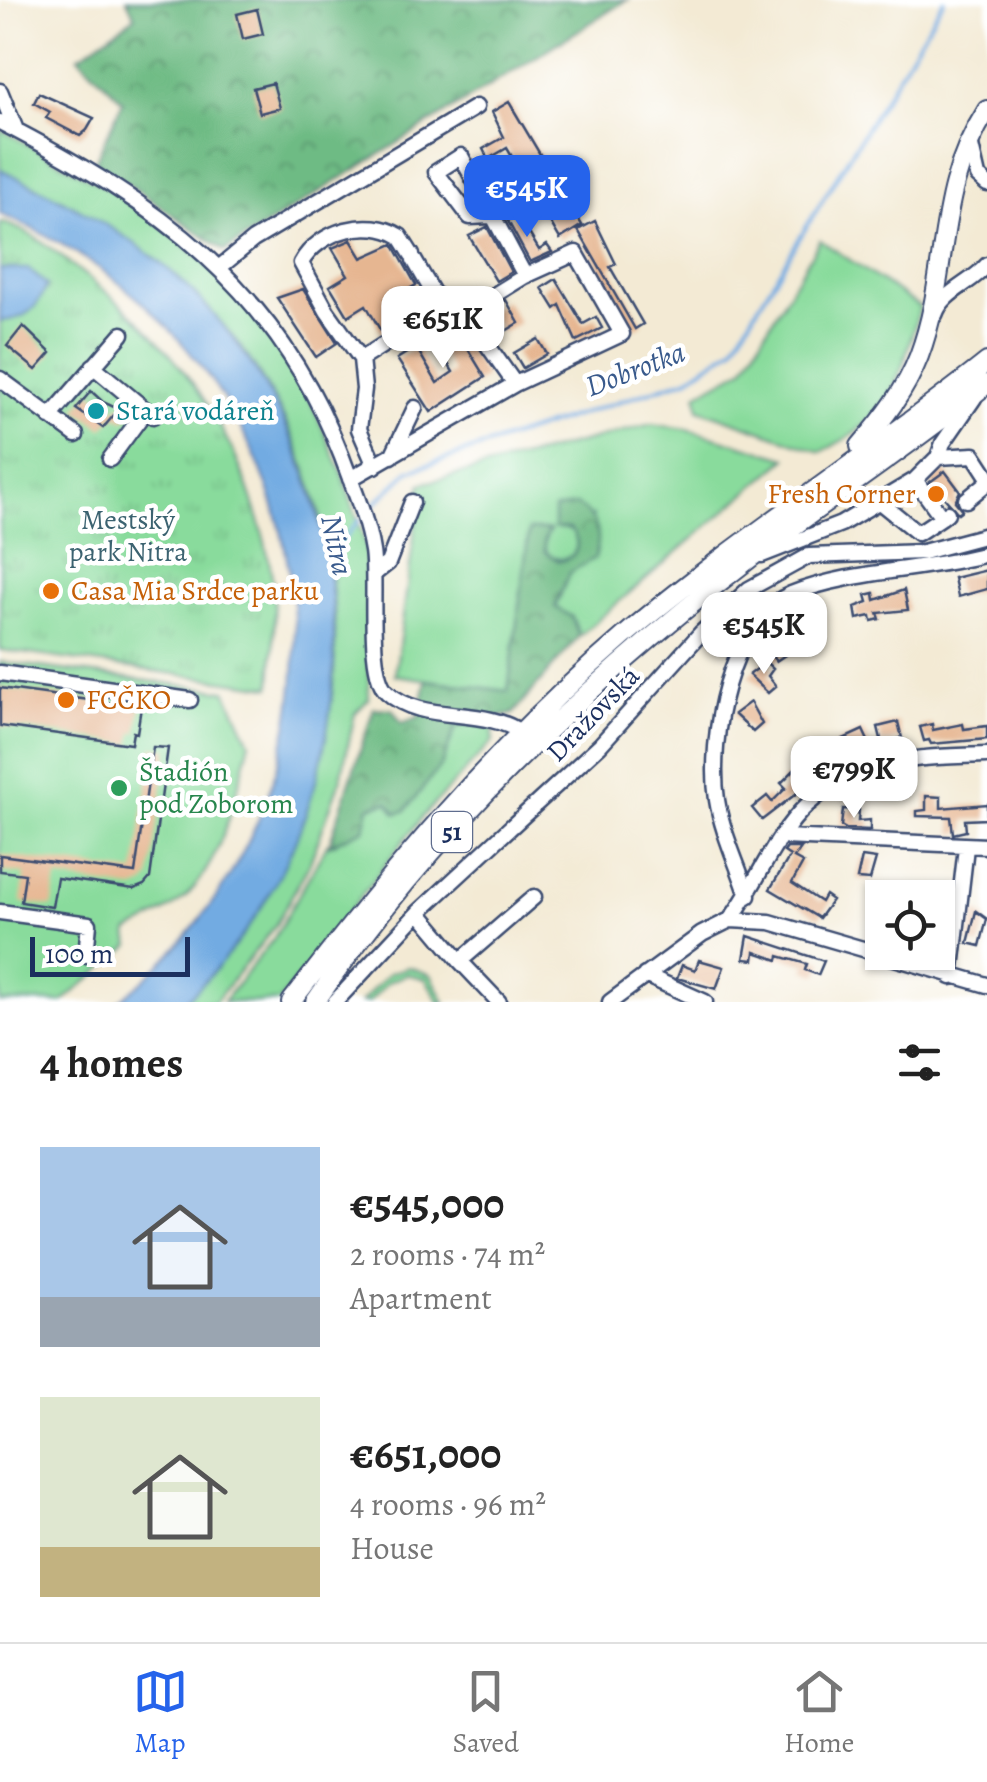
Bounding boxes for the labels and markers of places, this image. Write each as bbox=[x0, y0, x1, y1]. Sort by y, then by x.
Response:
pin: €545K bbox=[457, 155, 597, 240]
pin: €651K bbox=[373, 286, 513, 371]
place label: Stará vodáreň bbox=[116, 392, 275, 430]
marker: Stará vodáreň bbox=[85, 400, 107, 422]
place label: Fresh Corner bbox=[767, 475, 916, 513]
marker: Fresh Corner bbox=[925, 483, 947, 505]
place label: Casa Mia Srdce parku bbox=[71, 572, 319, 610]
marker: Casa Mia Srdce parku bbox=[40, 580, 62, 602]
pin: €545K bbox=[694, 592, 834, 677]
place label: FCČKO bbox=[86, 681, 171, 719]
marker: FCČKO bbox=[55, 689, 77, 711]
pin: €799K bbox=[784, 736, 924, 821]
place label: Štadión pod Zoborom bbox=[139, 753, 293, 823]
marker: Štadión pod Zoborom bbox=[108, 777, 130, 799]

